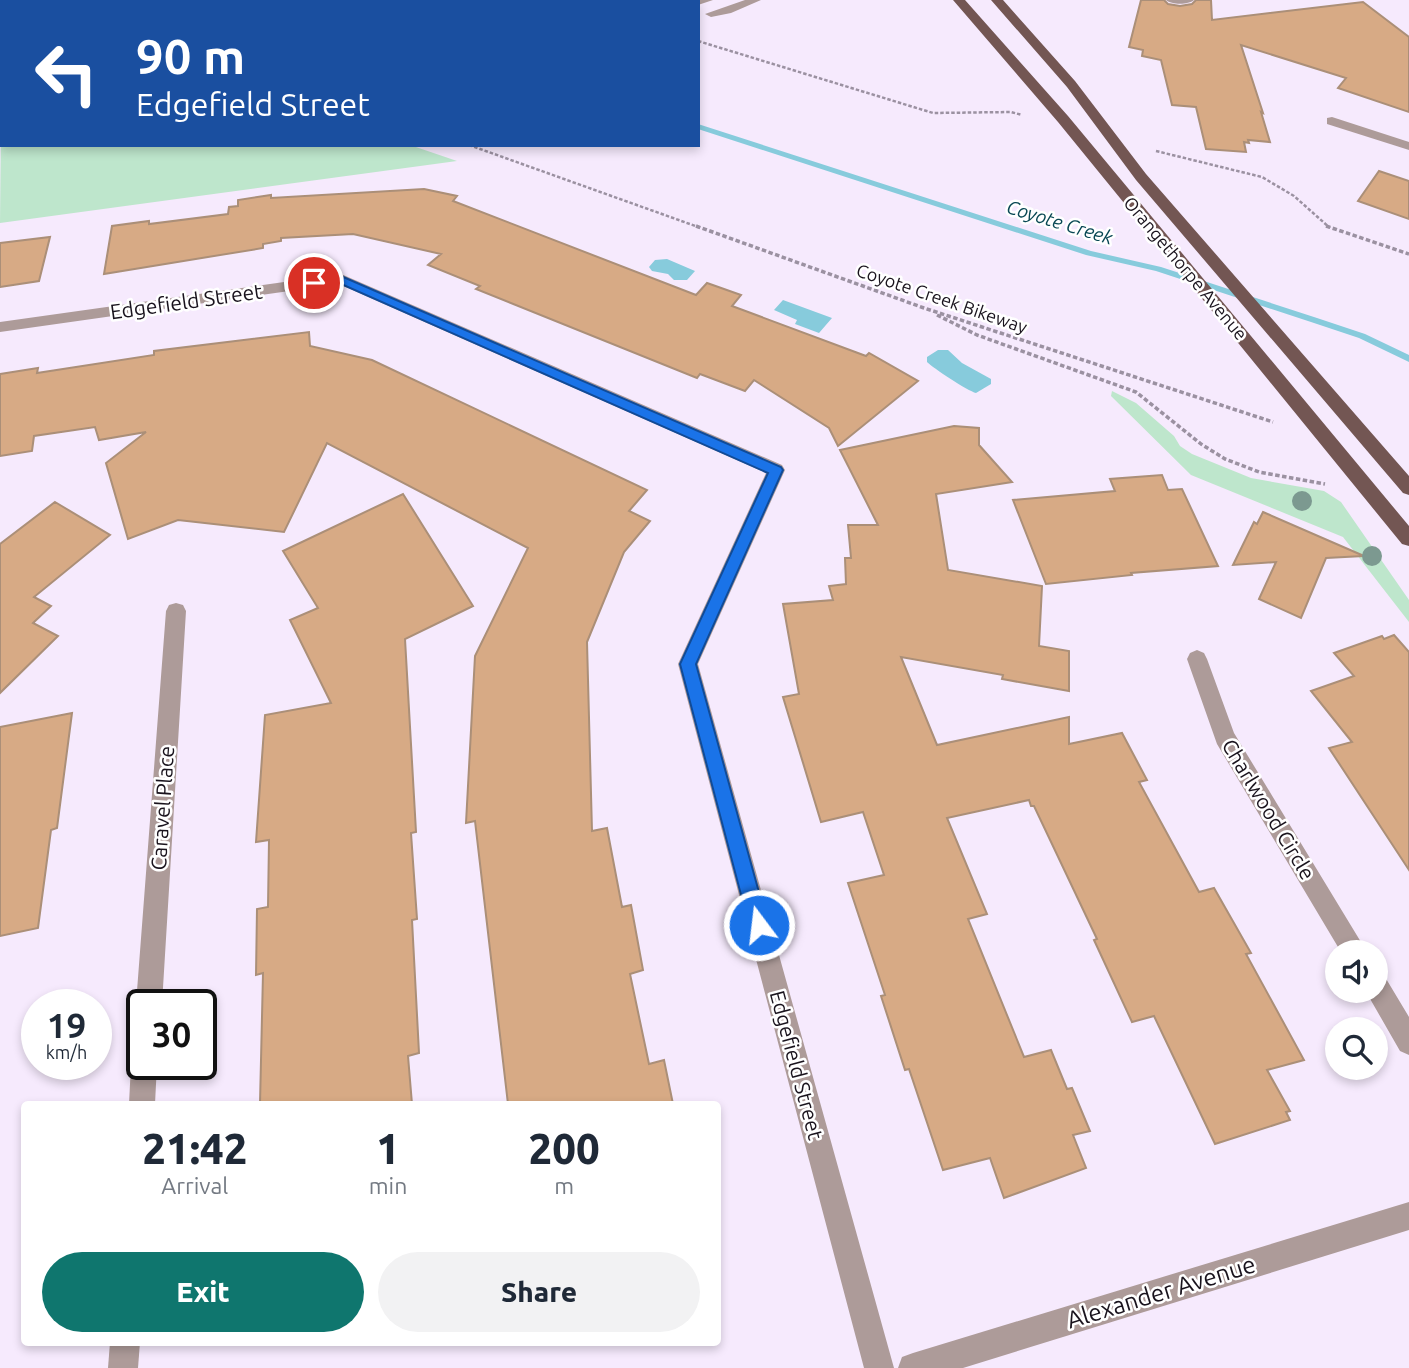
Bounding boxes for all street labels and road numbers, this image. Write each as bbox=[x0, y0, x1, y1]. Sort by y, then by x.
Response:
street label: Orangethorpe Avenue bbox=[1120, 192, 1252, 344]
street label: Coyote Creek Bikeway bbox=[854, 259, 1030, 337]
street label: Edgefield Street bbox=[108, 278, 264, 324]
street label: Charlwood Circle bbox=[1218, 734, 1320, 884]
street label: Caravel Place bbox=[146, 745, 178, 871]
street label: Edgefield Street bbox=[766, 988, 828, 1142]
street label: Alexander Avenue bbox=[1063, 1250, 1259, 1334]

